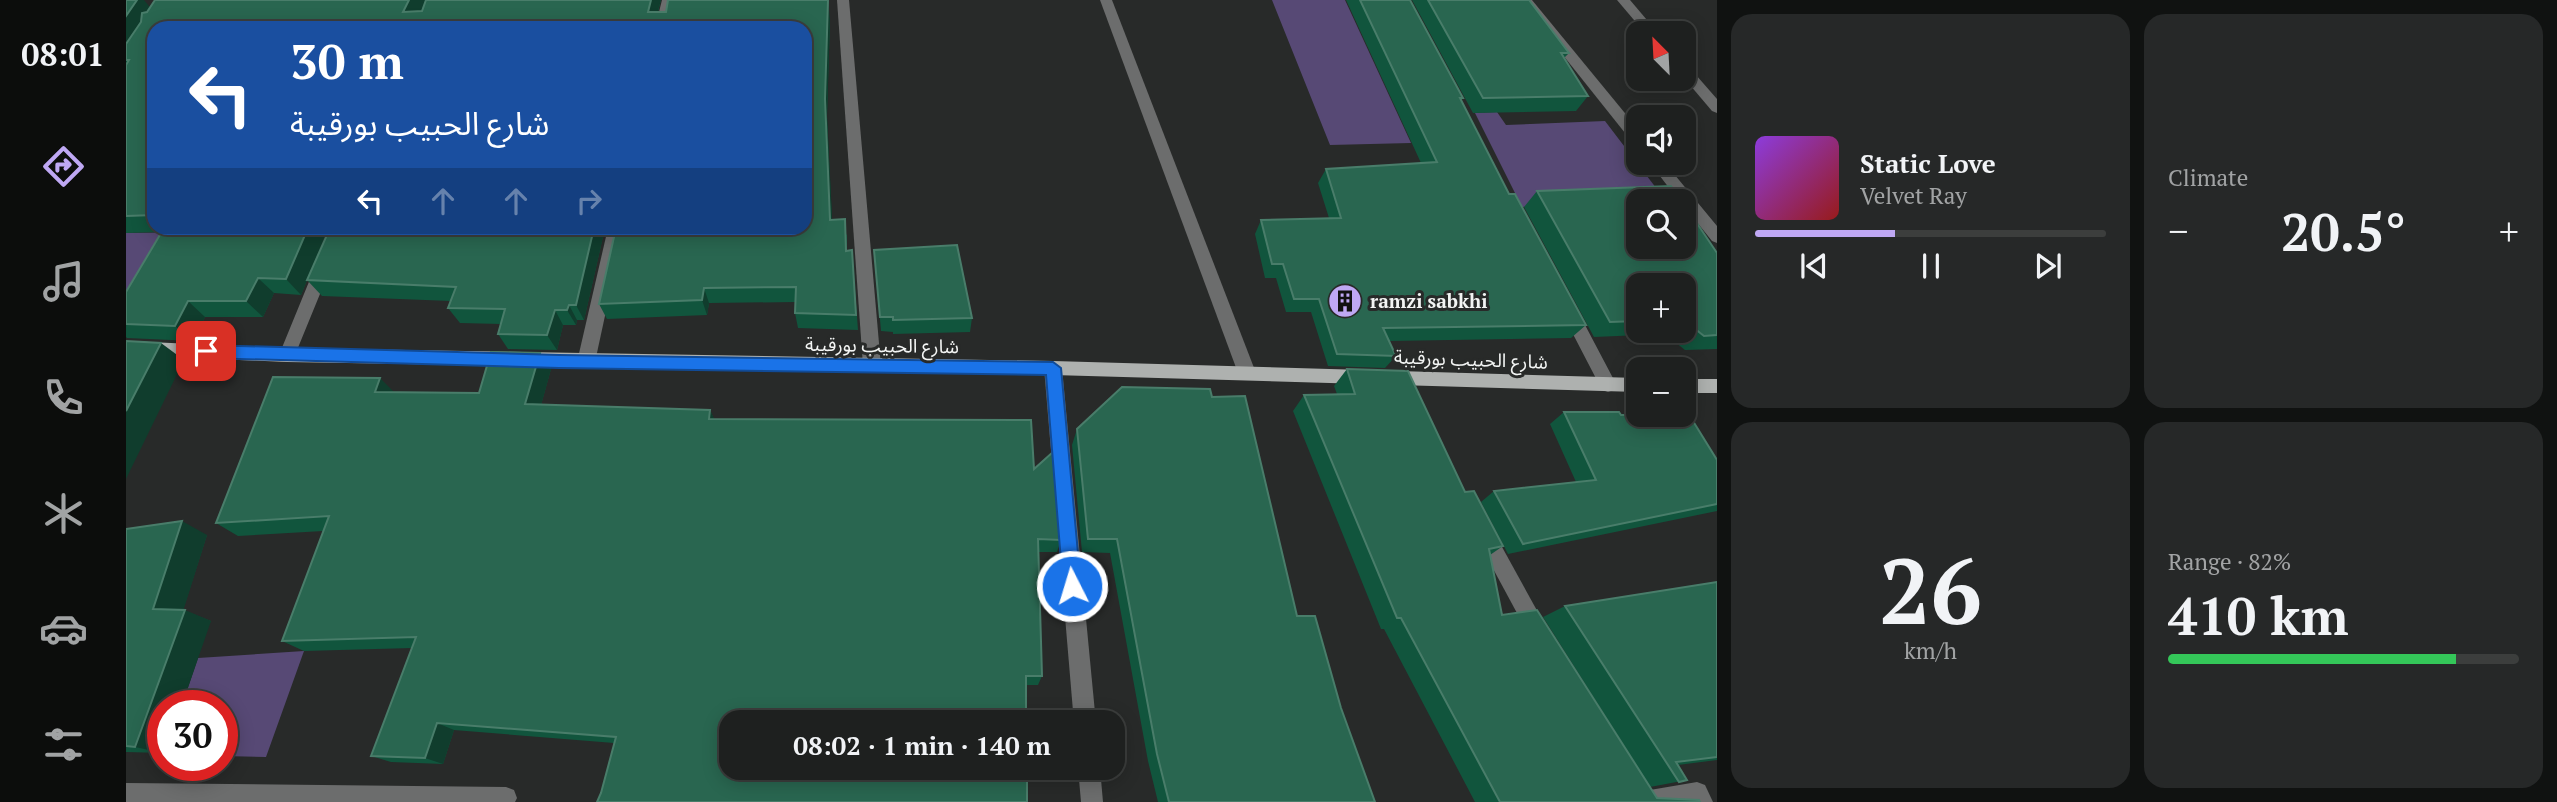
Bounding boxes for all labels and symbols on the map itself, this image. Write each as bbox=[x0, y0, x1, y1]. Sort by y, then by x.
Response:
north arrow bbox=[1626, 21, 1696, 91]
building icon: ramzi sabkhi bbox=[1326, 282, 1364, 320]
place label: ramzi sabkhi bbox=[1370, 288, 1487, 313]
pin bbox=[176, 321, 236, 381]
street label: شارع الحبيب بورقيبة bbox=[805, 331, 959, 360]
street label: شارع الحبيب بورقيبة bbox=[1394, 343, 1548, 376]
position arrow bbox=[1035, 549, 1109, 623]
speed limit sign: 30 bbox=[147, 690, 238, 781]

